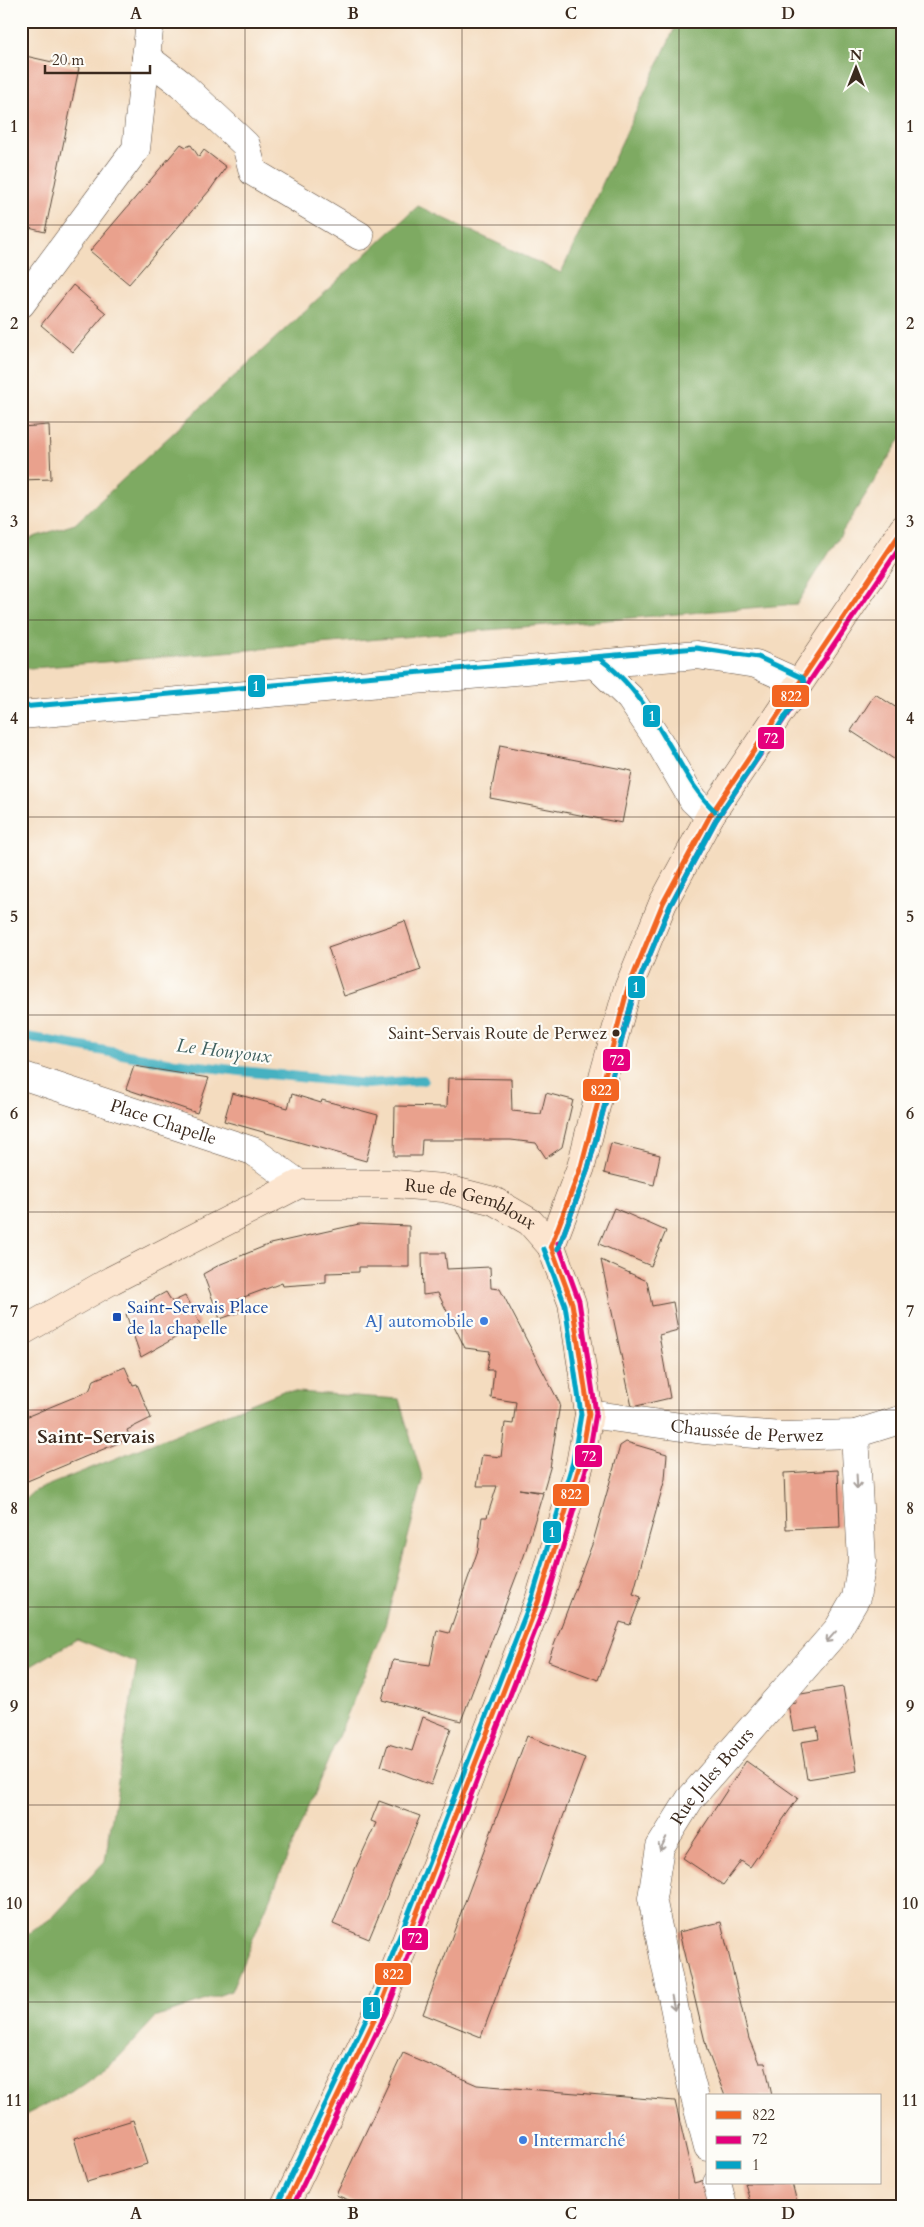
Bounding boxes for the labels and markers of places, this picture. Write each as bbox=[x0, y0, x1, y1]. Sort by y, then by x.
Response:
place label: Saint-Servais Route de Perwez bbox=[388, 1022, 607, 1045]
marker: Saint-Servais Route de Perwez bbox=[611, 1028, 621, 1038]
place label: Saint-Servais Place de la chapelle bbox=[127, 1295, 269, 1341]
place label: AJ automobile bbox=[365, 1309, 474, 1334]
marker: Saint-Servais Place de la chapelle bbox=[111, 1311, 123, 1323]
marker: AJ automobile bbox=[478, 1315, 490, 1327]
place label: Intermarché bbox=[533, 2128, 626, 2153]
marker: Intermarché bbox=[517, 2134, 529, 2146]

